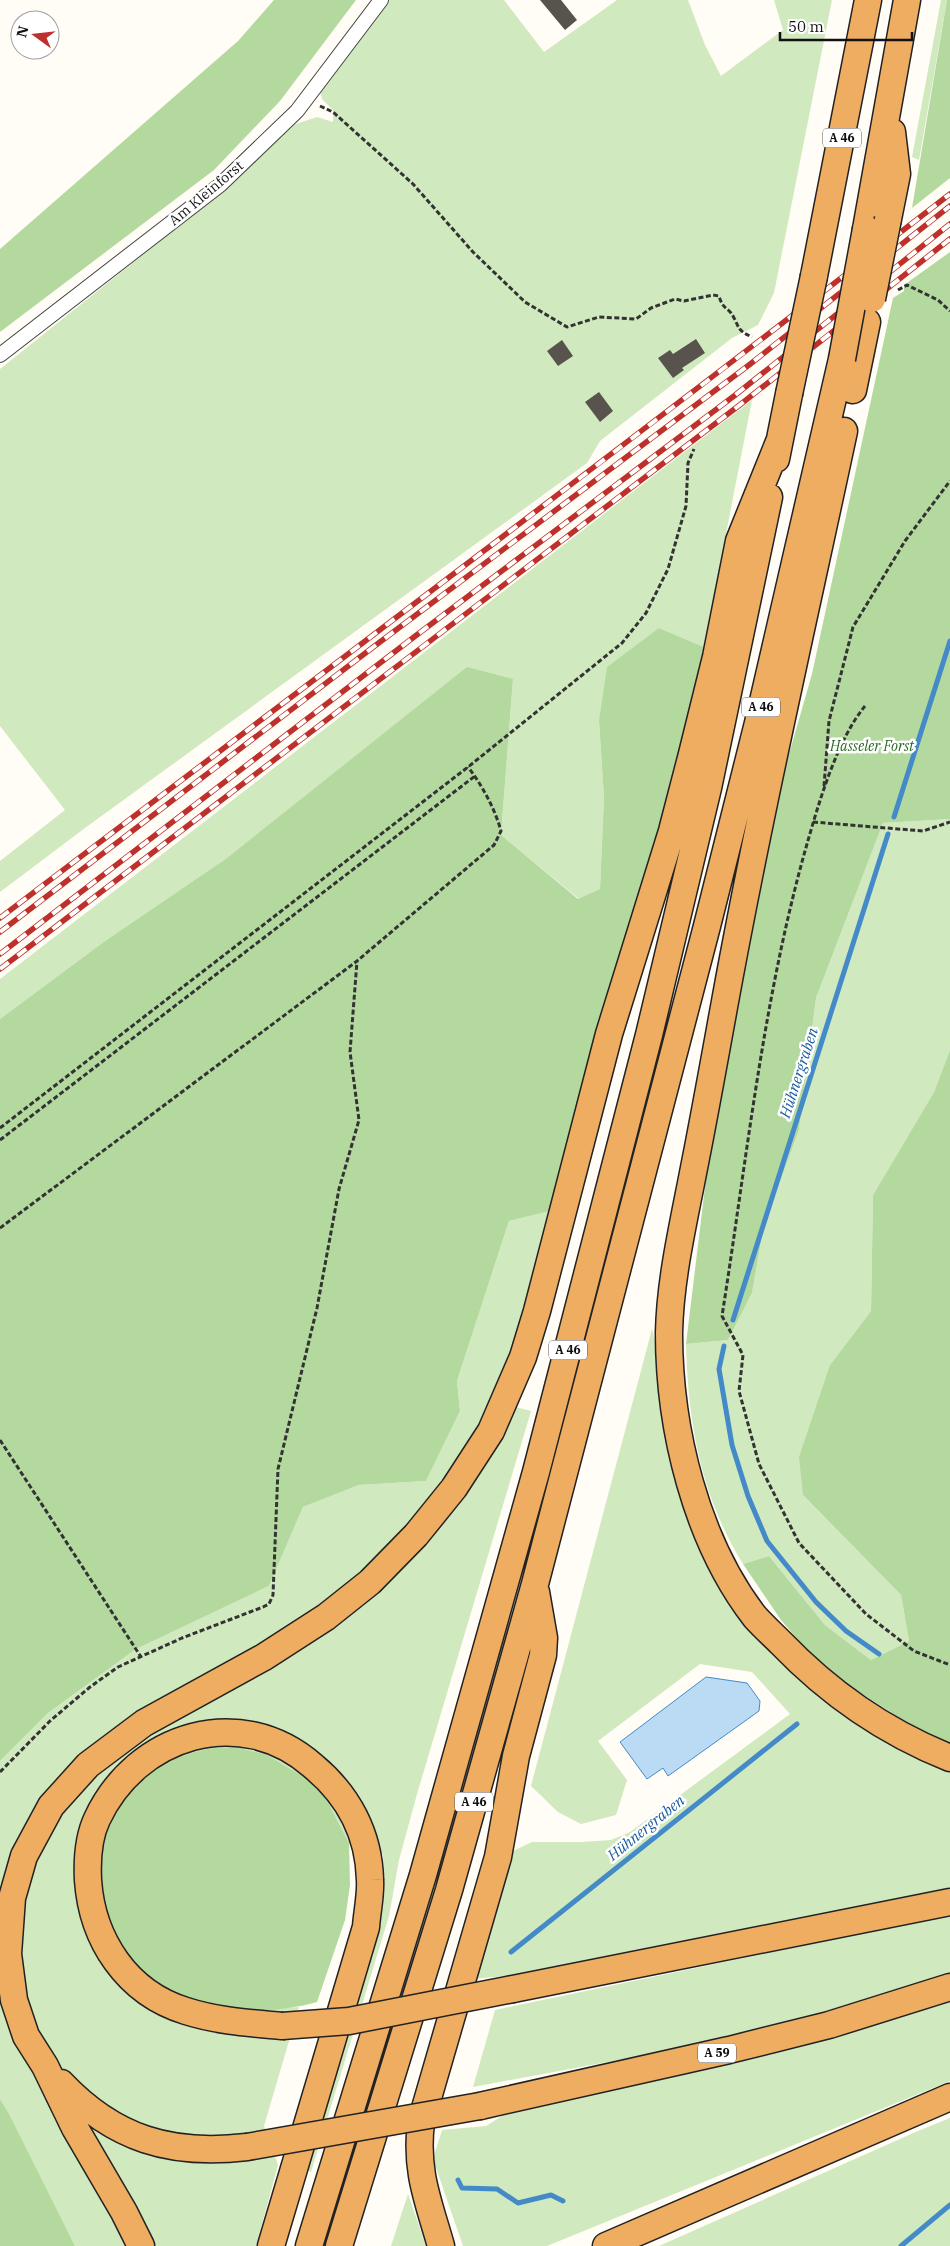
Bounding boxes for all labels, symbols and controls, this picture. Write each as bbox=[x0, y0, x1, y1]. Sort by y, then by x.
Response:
north arrow bbox=[10, 10, 60, 60]
scale bar bbox=[780, 10, 912, 42]
text: 50 m bbox=[788, 17, 824, 36]
text: N bbox=[12, 24, 33, 39]
road number: A 46 bbox=[823, 128, 861, 148]
street label: Am Kleinforst bbox=[165, 157, 247, 229]
road number: A 46 bbox=[742, 698, 780, 716]
park label: Hasseler Forst bbox=[829, 737, 915, 755]
water label: Hühnergraben bbox=[775, 1025, 822, 1121]
road number: A 46 bbox=[549, 1340, 587, 1360]
water label: Hühnergraben bbox=[603, 1790, 688, 1865]
road number: A 46 bbox=[455, 1792, 493, 1811]
road number: A 59 bbox=[698, 2044, 736, 2062]

